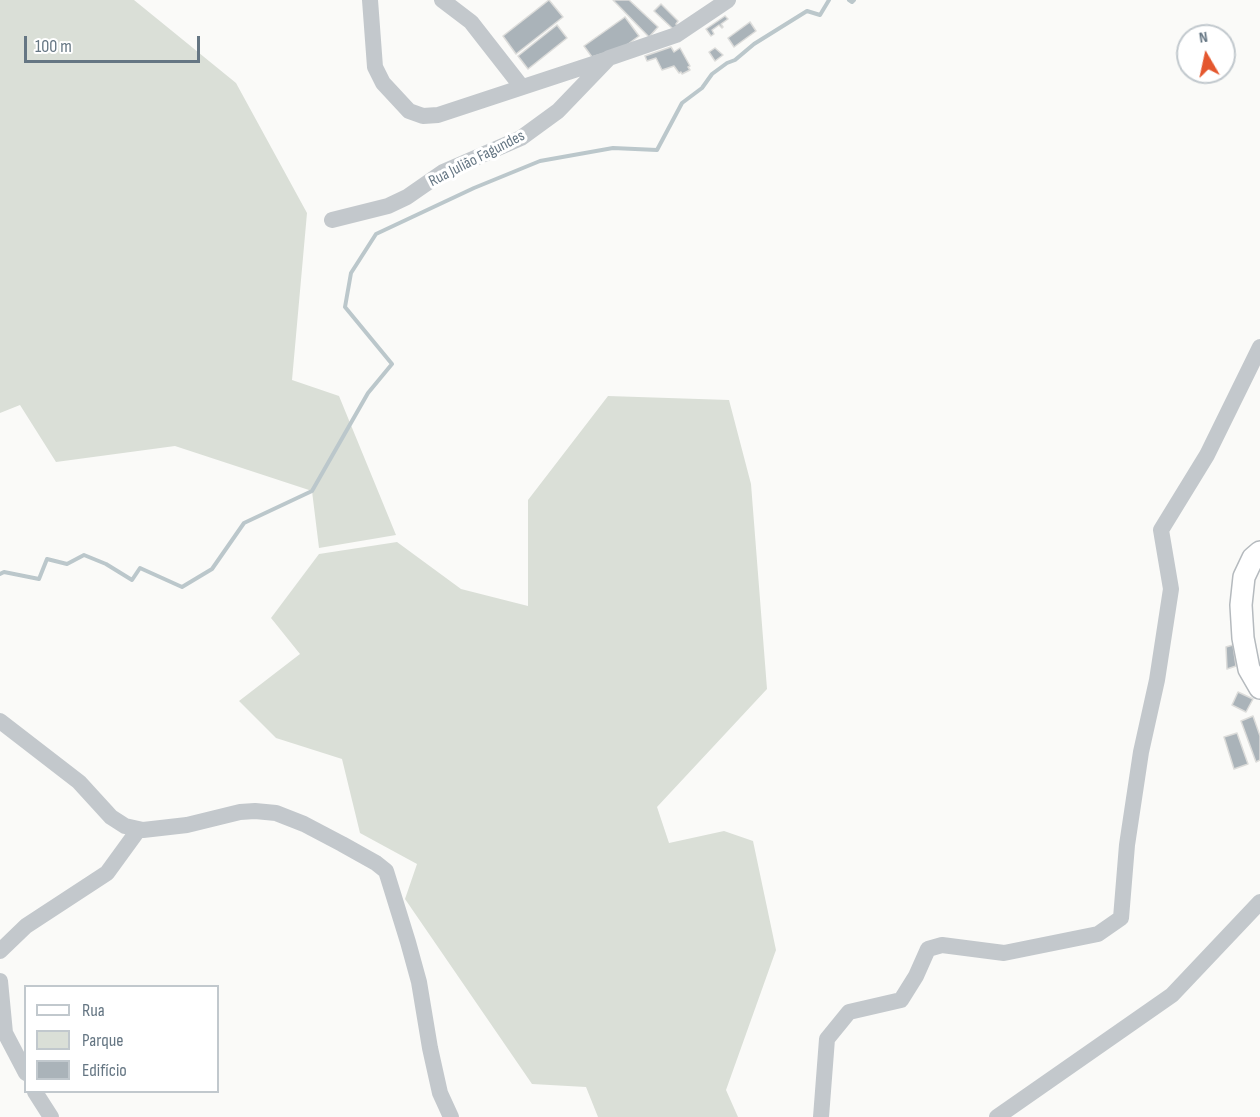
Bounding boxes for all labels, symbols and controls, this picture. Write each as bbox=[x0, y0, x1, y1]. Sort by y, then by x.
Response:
scale bar bbox=[27, 24, 202, 62]
north arrow bbox=[1176, 24, 1236, 84]
text: N bbox=[1198, 28, 1209, 48]
text: 100 m bbox=[35, 36, 72, 57]
street label: Rua Julião Fagundes bbox=[426, 127, 528, 191]
legend bbox=[24, 985, 219, 1093]
text: Rua bbox=[82, 1000, 105, 1021]
text: Parque bbox=[82, 1030, 123, 1051]
text: Edifício bbox=[82, 1060, 127, 1081]

